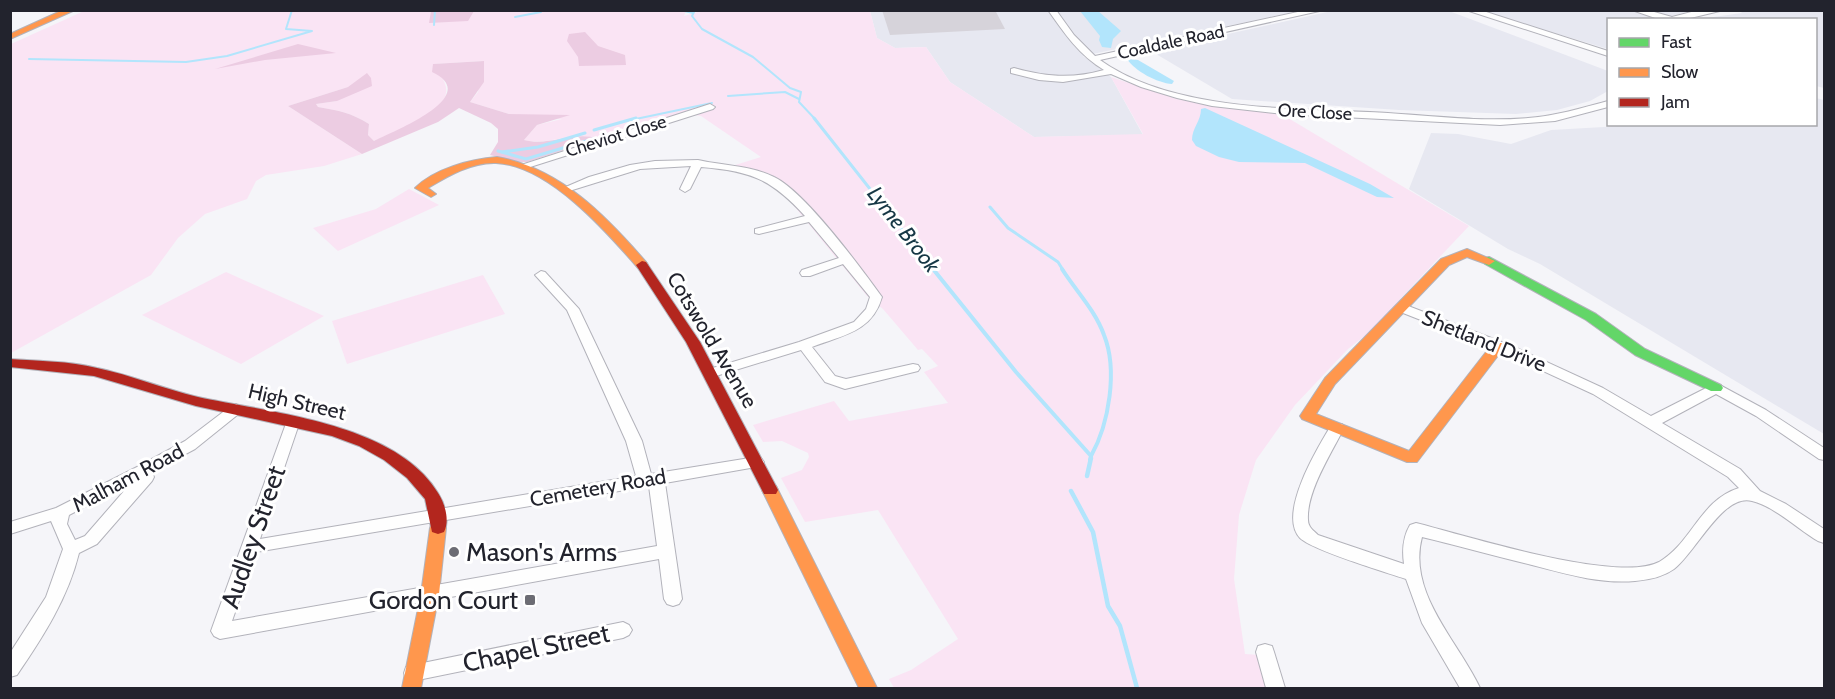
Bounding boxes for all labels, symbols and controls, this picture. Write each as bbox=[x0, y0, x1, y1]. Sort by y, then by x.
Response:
legend bbox=[1607, 18, 1817, 126]
street label: Coaldale Road bbox=[1116, 20, 1226, 64]
text: Fast bbox=[1661, 31, 1692, 53]
text: Slow bbox=[1661, 61, 1698, 83]
text: Jam bbox=[1660, 91, 1690, 113]
street label: Ore Close bbox=[1277, 99, 1353, 125]
street label: Cheviot Close bbox=[563, 110, 669, 162]
water label: Lyme Brook bbox=[861, 181, 946, 278]
street label: Cotswold Avenue bbox=[662, 267, 763, 413]
street label: Shetland Drive bbox=[1418, 304, 1550, 377]
street label: High Street bbox=[246, 378, 348, 425]
street label: Malham Road bbox=[68, 438, 188, 517]
street label: Audley Street bbox=[214, 461, 292, 613]
street label: Cemetery Road bbox=[528, 463, 668, 512]
place label: Mason's Arms bbox=[466, 536, 617, 568]
marker: Mason's Arms bbox=[447, 545, 461, 559]
place label: Gordon Court bbox=[369, 584, 518, 616]
marker: Gordon Court bbox=[523, 593, 537, 607]
street label: Chapel Street bbox=[460, 617, 613, 679]

